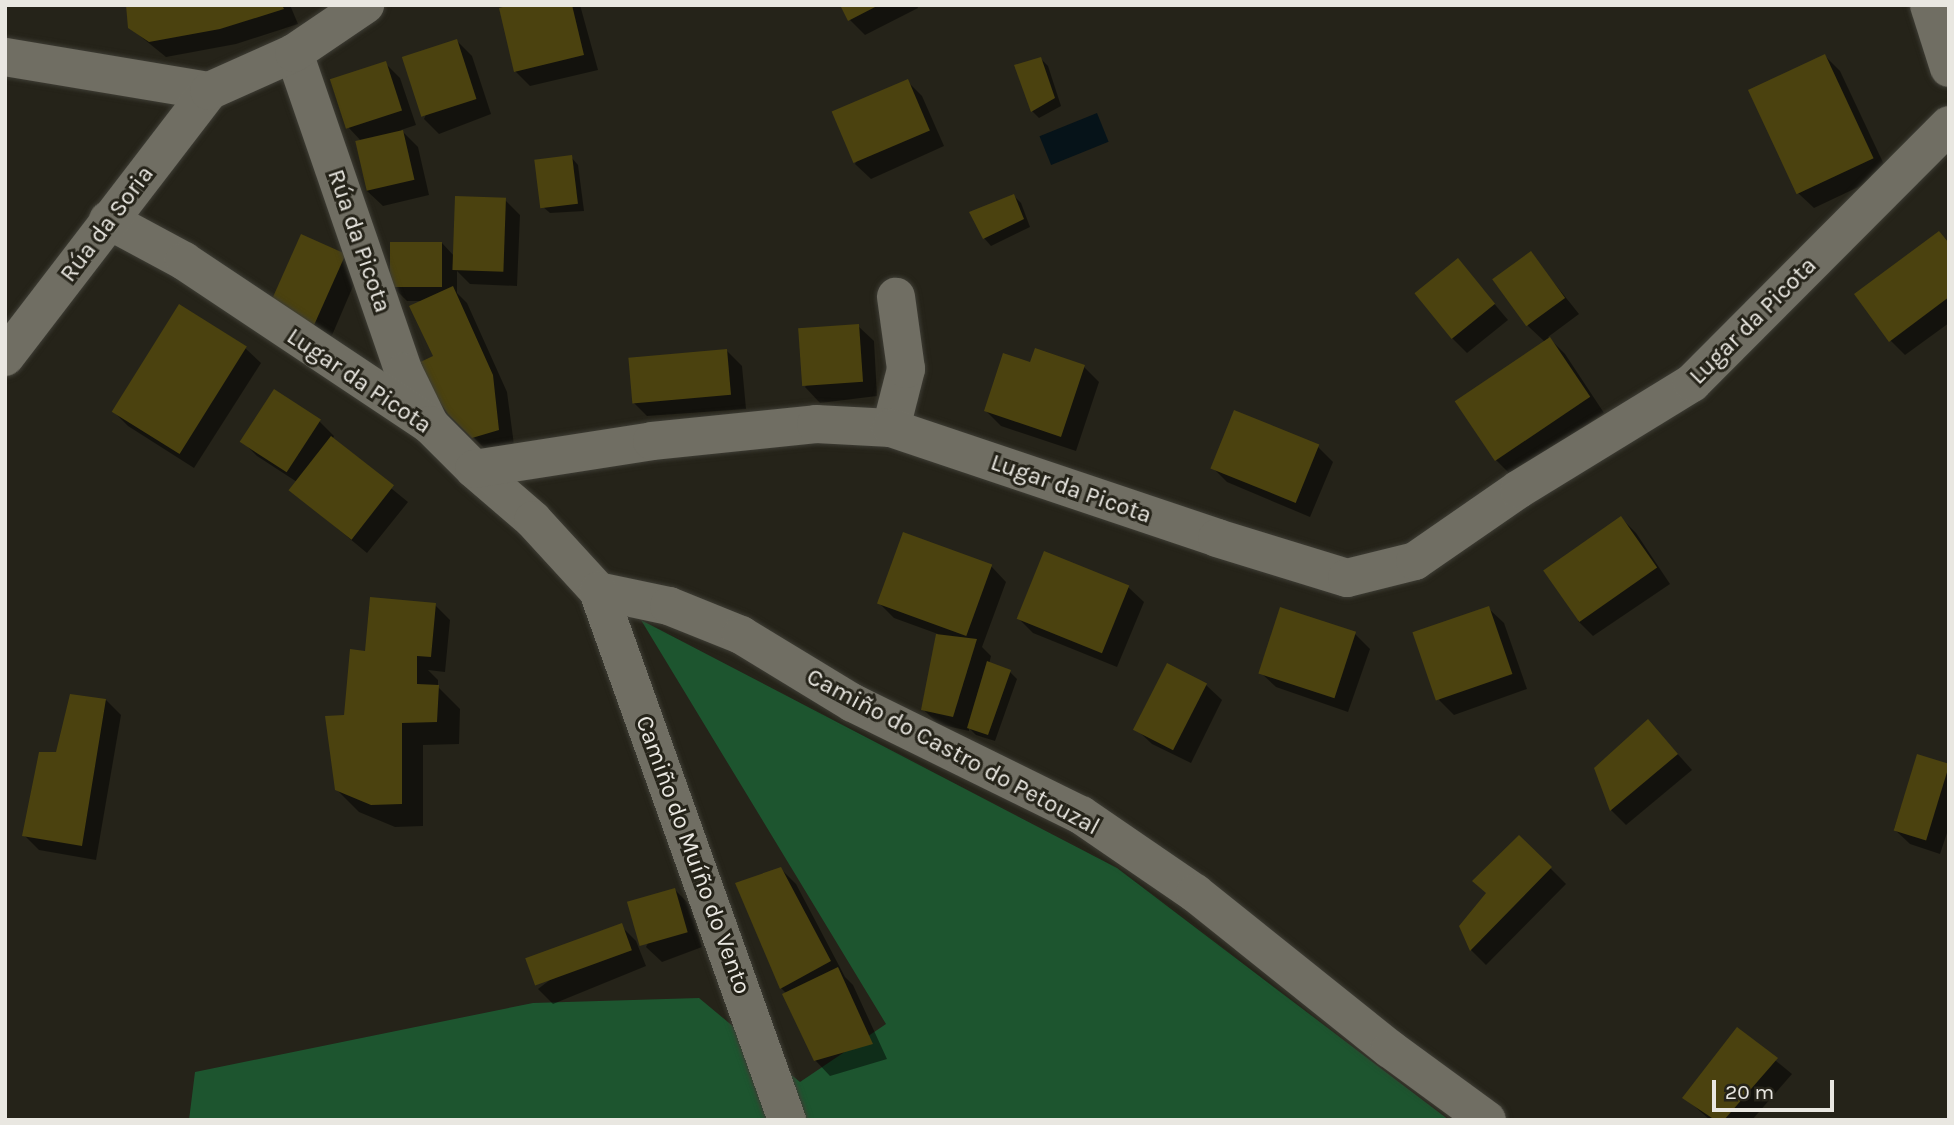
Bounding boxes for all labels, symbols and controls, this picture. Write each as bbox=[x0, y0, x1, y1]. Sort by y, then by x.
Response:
street label: Rúa da Soria bbox=[54, 160, 160, 288]
street label: Rúa da Picota bbox=[321, 166, 397, 316]
street label: Lugar da Picota bbox=[1683, 251, 1823, 391]
street label: Lugar da Picota bbox=[281, 322, 437, 440]
street label: Lugar da Picota bbox=[987, 448, 1155, 530]
street label: Camiño do Castro do Petouzal bbox=[802, 662, 1104, 842]
street label: Camiño do Muíño do Vento bbox=[629, 712, 757, 998]
scale bar bbox=[1716, 1066, 1839, 1110]
text: 20 m bbox=[1725, 1080, 1774, 1104]

